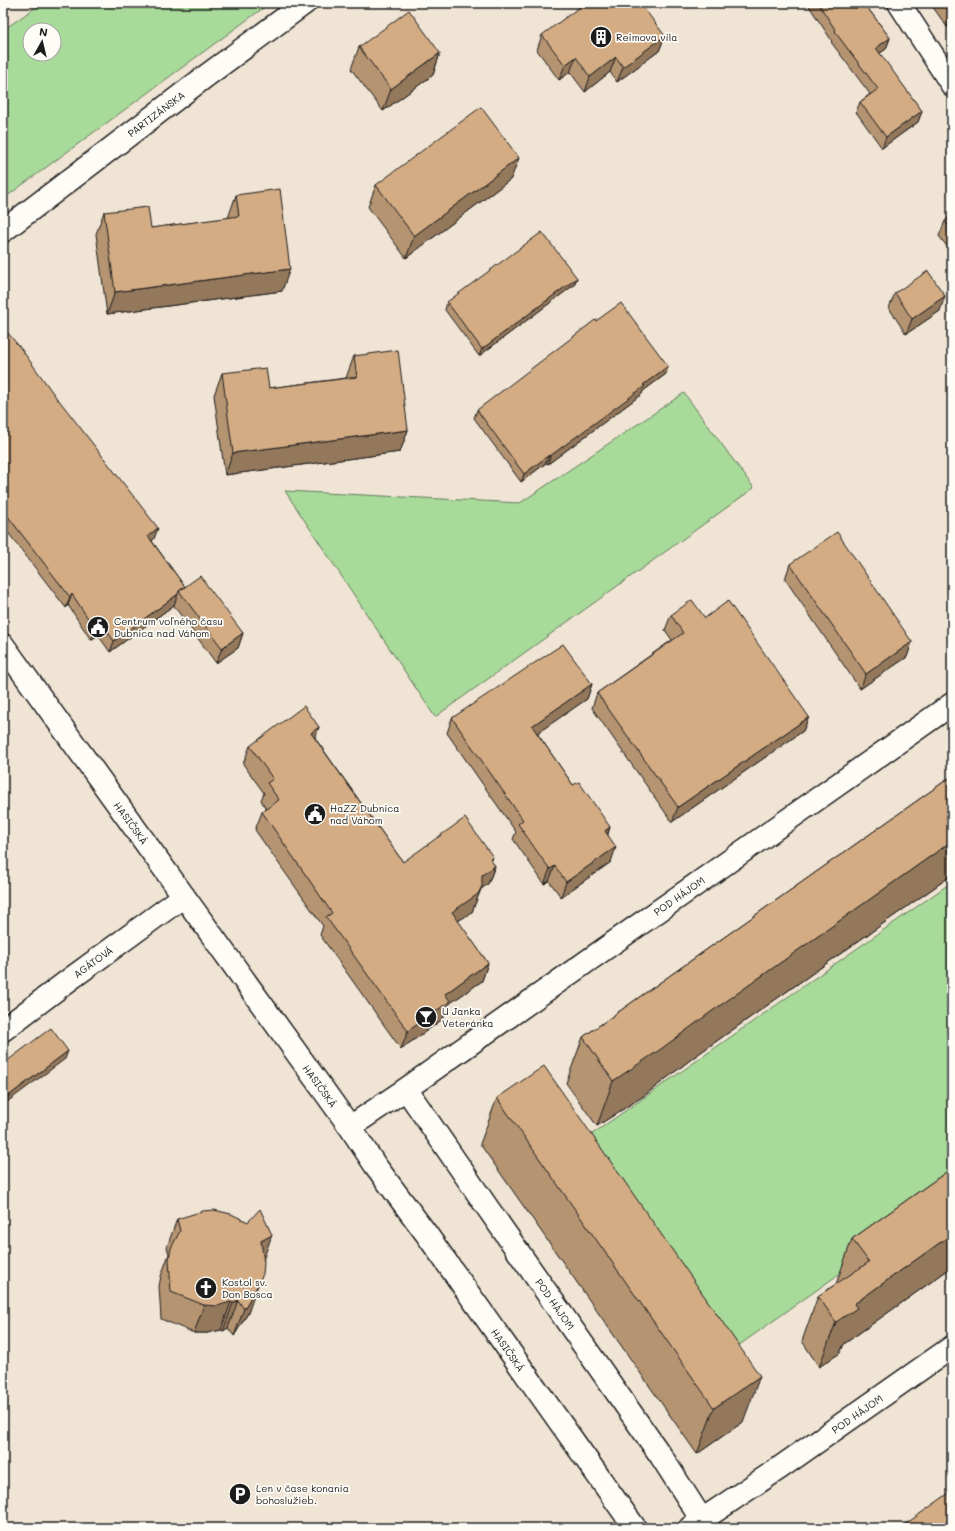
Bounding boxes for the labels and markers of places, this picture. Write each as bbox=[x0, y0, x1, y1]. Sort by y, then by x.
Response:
building icon: Reimova vila bbox=[588, 24, 614, 50]
place label: Reimova vila bbox=[616, 30, 677, 44]
public building icon: Centrum voľného času Dubnica nad Váhom bbox=[85, 614, 111, 640]
place label: Centrum voľného času Dubnica nad Váhom bbox=[114, 614, 223, 640]
public building icon: HaZZ Dubnica nad Váhom bbox=[302, 801, 328, 827]
place label: HaZZ Dubnica nad Váhom bbox=[330, 801, 399, 827]
bar icon: U Janka Veteránka bbox=[413, 1004, 439, 1030]
place label: U Janka Veteránka bbox=[442, 1004, 494, 1030]
church icon: Kostol sv. Don Bosca bbox=[193, 1275, 219, 1301]
place label: Kostol sv. Don Bosca bbox=[222, 1275, 273, 1301]
parking icon: Len v čase konania bohoslužieb. bbox=[227, 1481, 253, 1507]
place label: Len v čase konania bohoslužieb. bbox=[256, 1481, 349, 1507]

